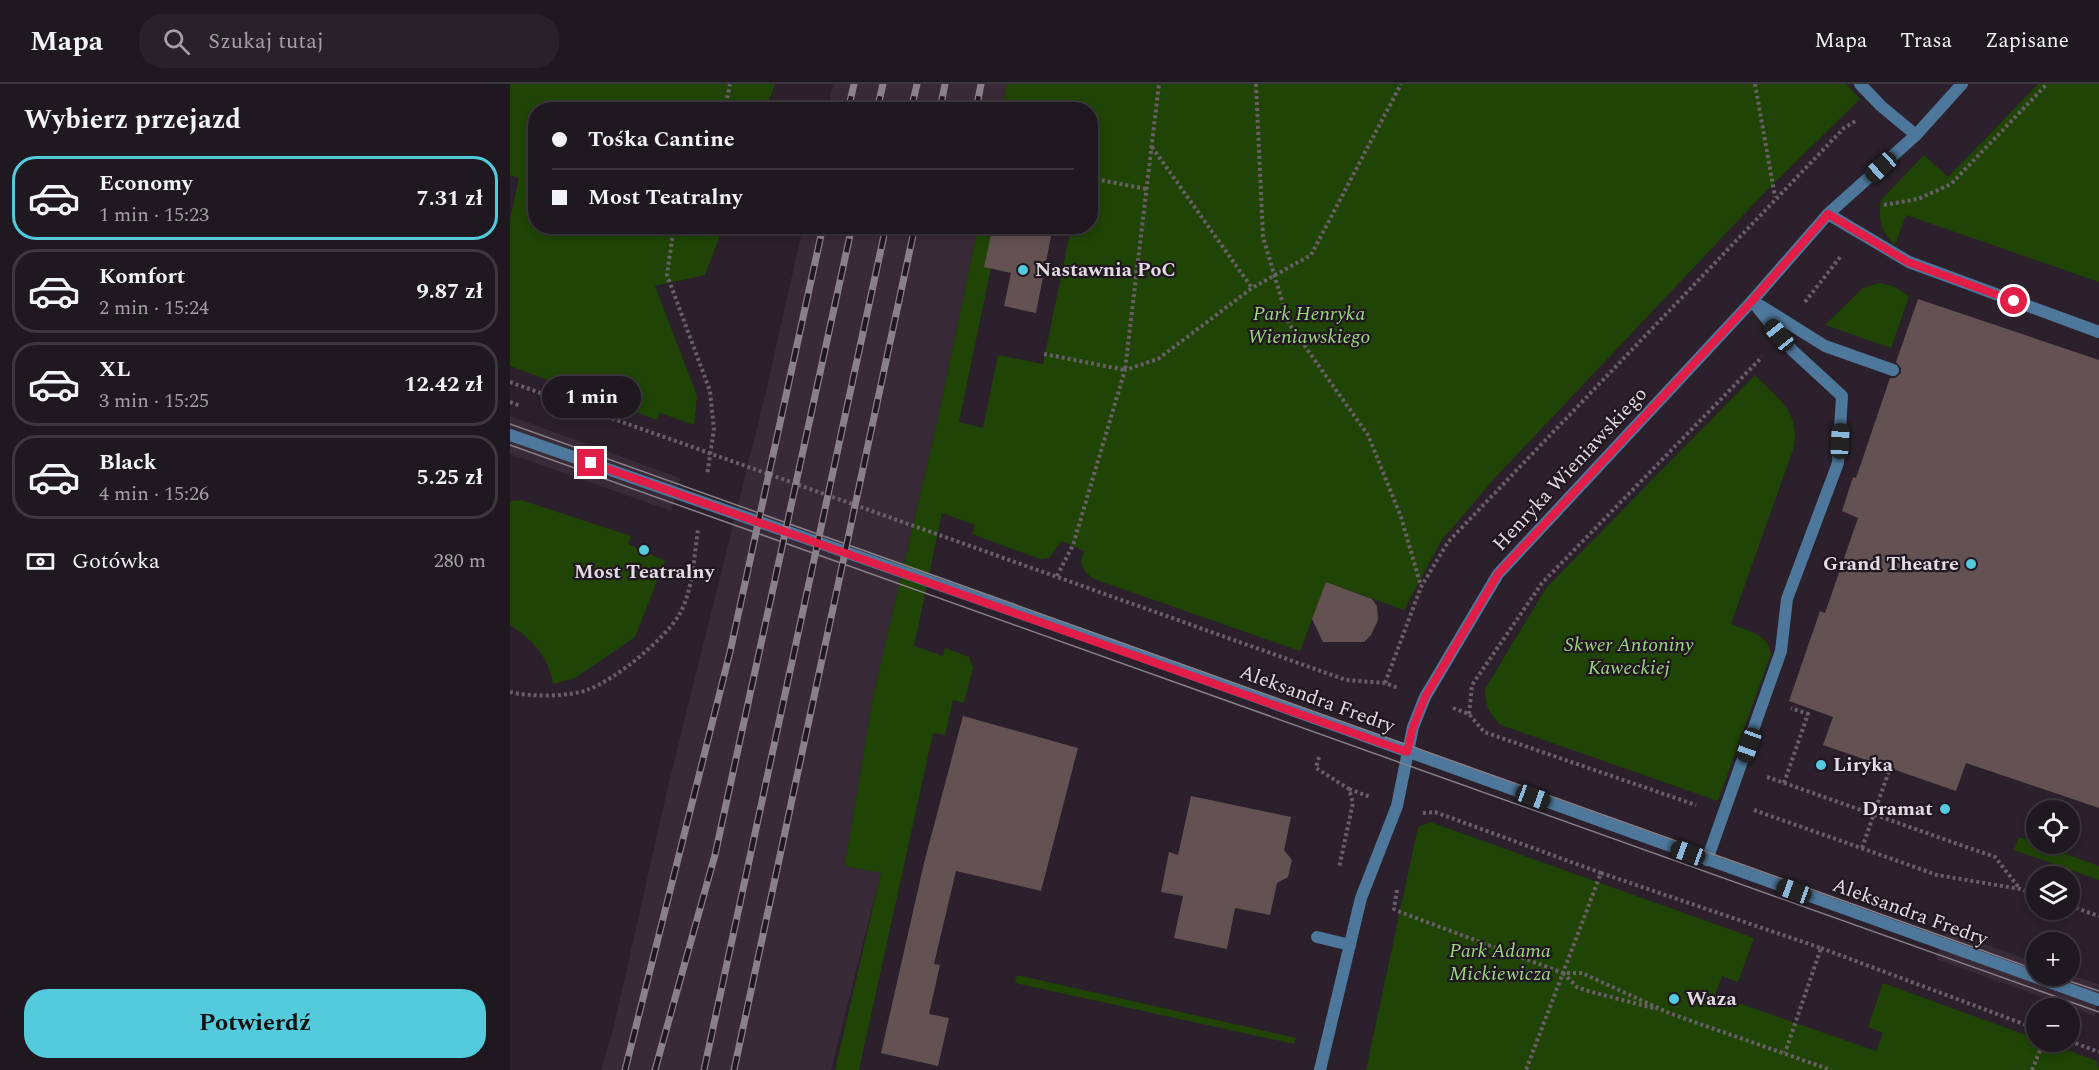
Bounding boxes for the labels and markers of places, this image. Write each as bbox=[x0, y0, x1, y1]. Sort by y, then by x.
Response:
place label: Nastawnia PoC bbox=[1035, 255, 1176, 285]
marker: Nastawnia PoC bbox=[1016, 263, 1030, 277]
marker: Most Teatralny bbox=[637, 543, 651, 557]
place label: Grand Theatre bbox=[1823, 549, 1959, 579]
place label: Most Teatralny bbox=[574, 557, 716, 587]
marker: Grand Theatre bbox=[1964, 557, 1978, 571]
place label: Liryka bbox=[1833, 750, 1894, 780]
marker: Liryka bbox=[1814, 758, 1828, 772]
place label: Dramat bbox=[1862, 794, 1933, 824]
marker: Dramat bbox=[1938, 802, 1952, 816]
place label: Waza bbox=[1686, 984, 1737, 1014]
marker: Waza bbox=[1667, 992, 1681, 1006]

